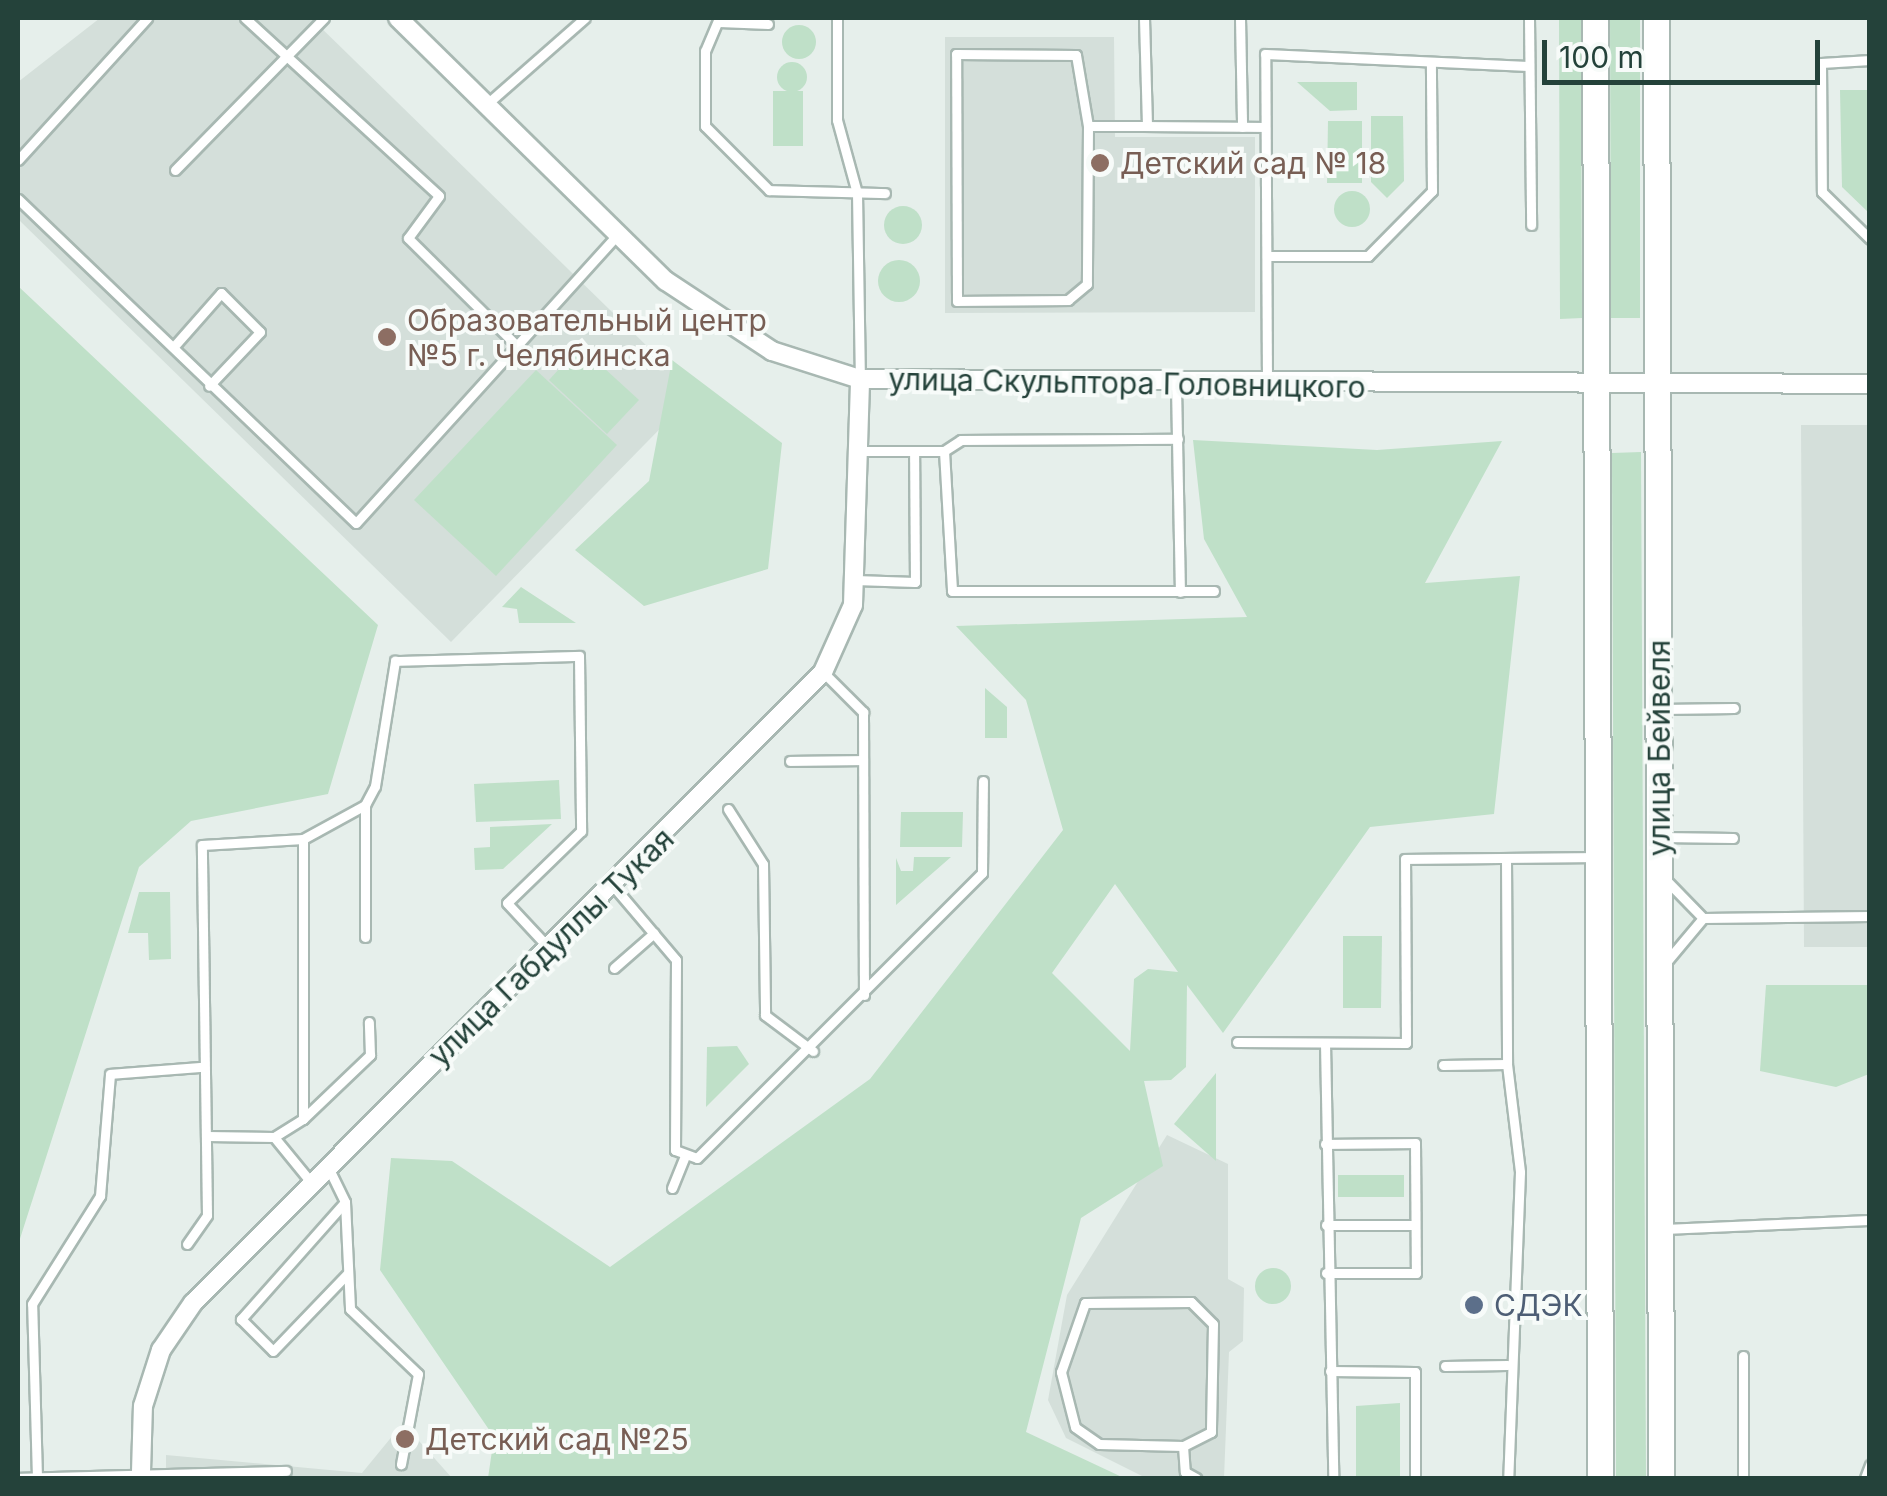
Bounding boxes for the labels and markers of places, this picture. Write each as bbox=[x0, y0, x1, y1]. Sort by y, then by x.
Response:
place label: Детский сад № 18 bbox=[1120, 145, 1386, 181]
marker: Детский сад № 18 bbox=[1089, 152, 1111, 174]
place label: Образовательный центр №5 г. Челябинска bbox=[407, 302, 767, 372]
marker: Образовательный центр №5 г. Челябинска bbox=[376, 326, 398, 348]
place label: СДЭК bbox=[1494, 1287, 1583, 1323]
marker: СДЭК bbox=[1463, 1294, 1485, 1316]
place label: Детский сад №25 bbox=[425, 1421, 689, 1457]
marker: Детский сад №25 bbox=[394, 1428, 416, 1450]

